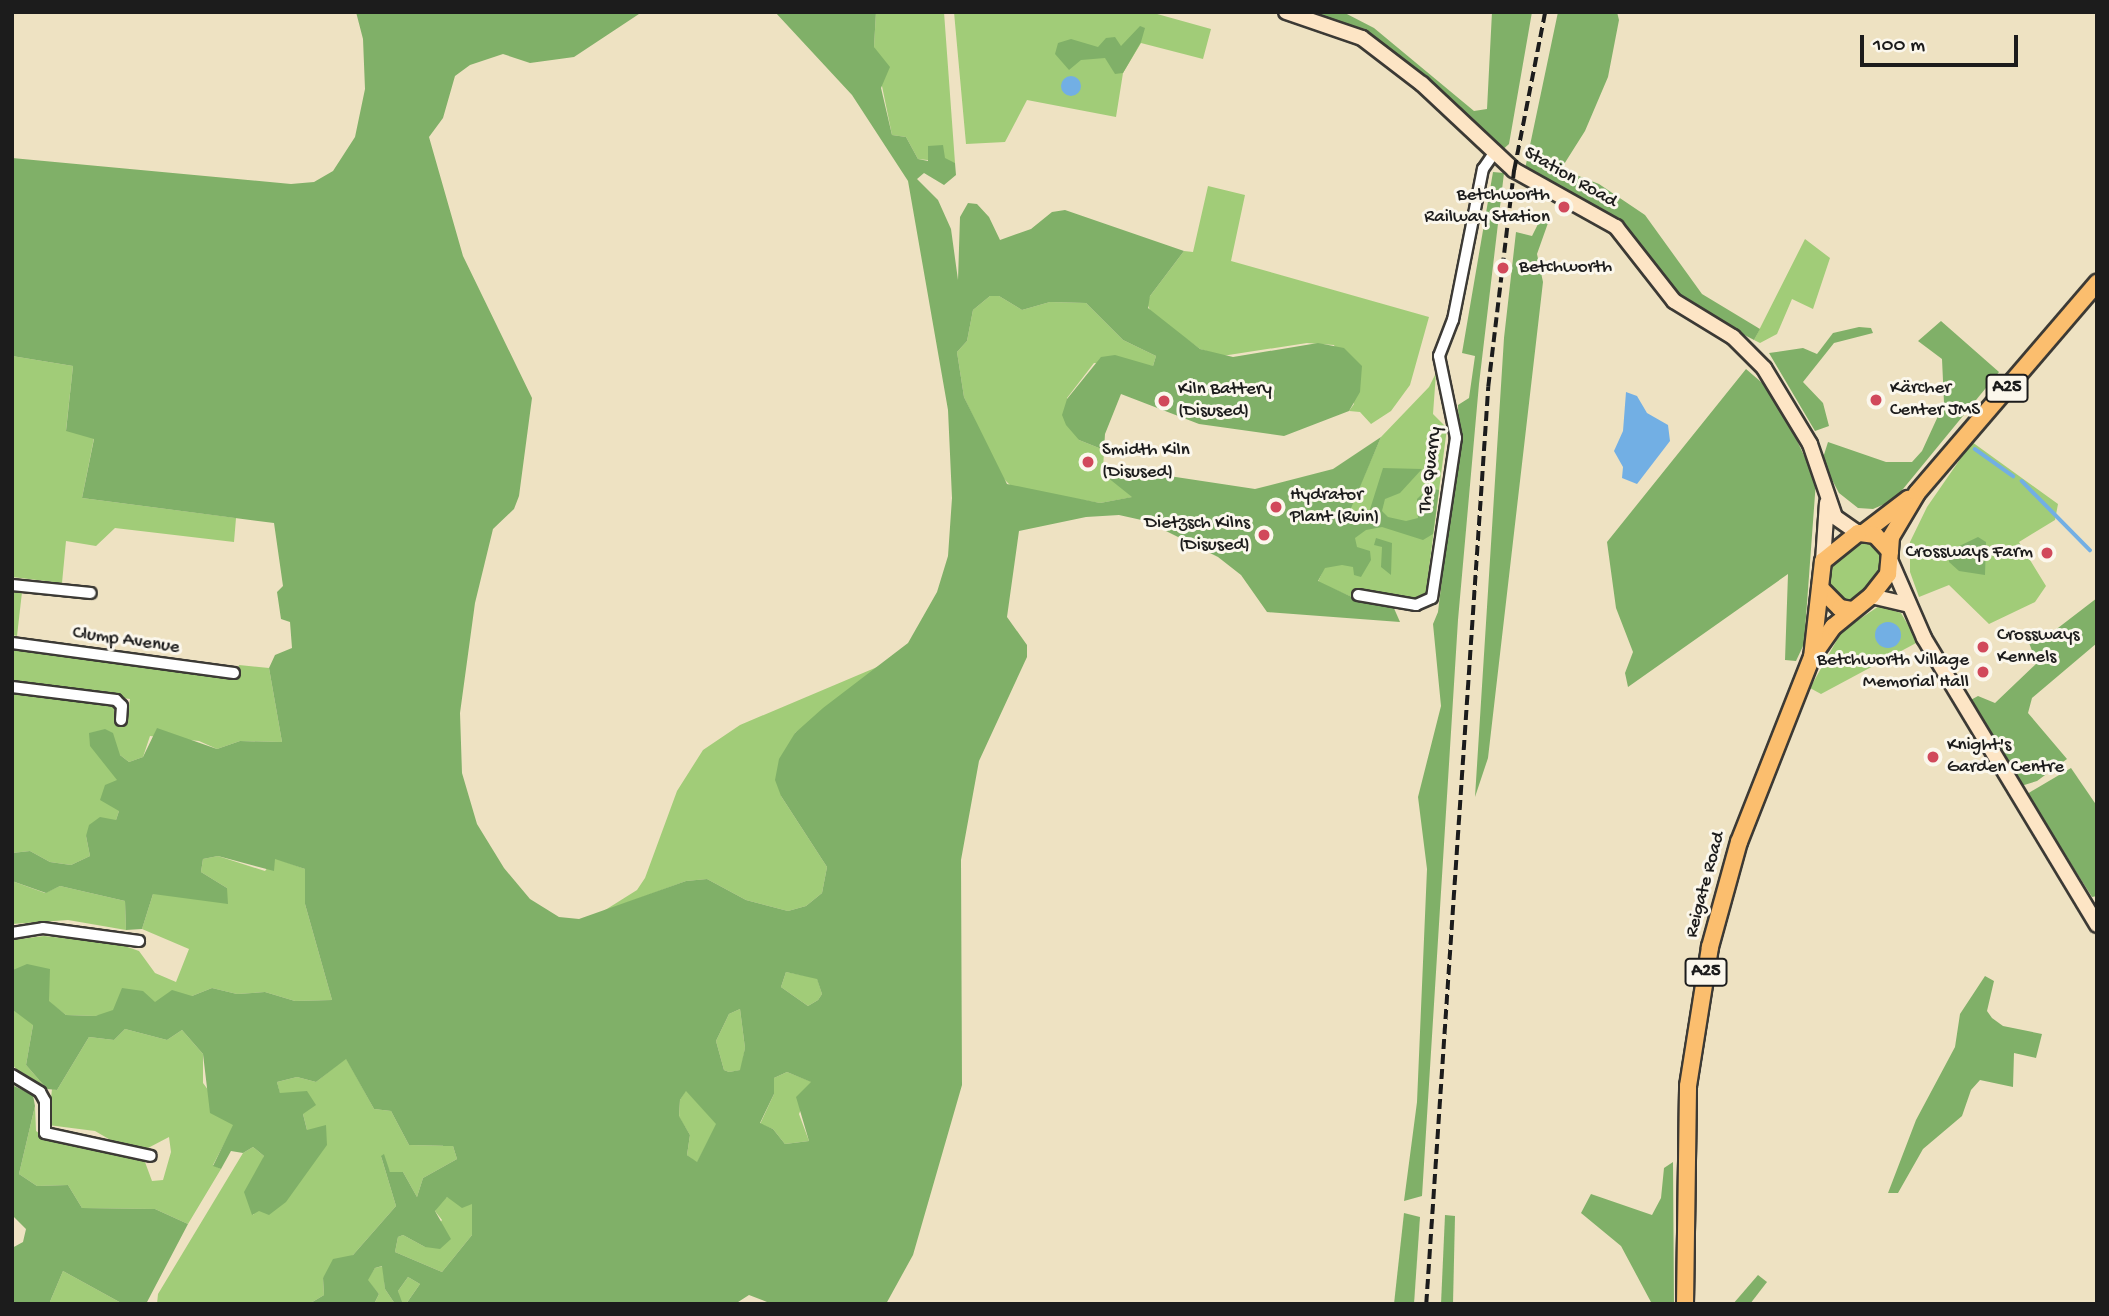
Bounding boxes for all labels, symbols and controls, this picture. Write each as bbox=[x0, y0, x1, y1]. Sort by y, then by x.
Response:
scale bar bbox=[1864, 21, 2022, 65]
text: 100 m bbox=[1873, 34, 1925, 59]
street label: Station Road bbox=[1519, 142, 1621, 214]
place label: Betchworth Railway Station bbox=[1424, 185, 1550, 229]
marker: Betchworth Railway Station bbox=[1556, 199, 1572, 215]
place label: Betchworth bbox=[1519, 257, 1612, 279]
marker: Betchworth bbox=[1493, 258, 1513, 278]
road number: A25 bbox=[1984, 374, 2030, 402]
place label: Kärcher Center JMS bbox=[1890, 378, 1980, 422]
place label: Kiln Battery (Disused) bbox=[1178, 379, 1272, 423]
marker: Kärcher Center JMS bbox=[1868, 392, 1884, 408]
marker: Kiln Battery (Disused) bbox=[1156, 393, 1172, 409]
street label: The Quarry bbox=[1414, 426, 1448, 514]
place label: Smidth Kiln (Disused) bbox=[1102, 440, 1190, 484]
marker: Smidth Kiln (Disused) bbox=[1080, 454, 1096, 470]
place label: Hydrator Plant (Ruin) bbox=[1290, 485, 1379, 529]
marker: Hydrator Plant (Ruin) bbox=[1268, 499, 1284, 515]
place label: Dietzsch Kilns (Disused) bbox=[1145, 513, 1250, 557]
marker: Dietzsch Kilns (Disused) bbox=[1256, 527, 1272, 543]
place label: Crossways Farm bbox=[1906, 542, 2033, 564]
marker: Crossways Farm bbox=[2039, 545, 2055, 561]
street label: Clump Avenue bbox=[71, 622, 181, 660]
place label: Crossways Kennels bbox=[1997, 625, 2079, 669]
marker: Crossways Kennels bbox=[1975, 639, 1991, 655]
place label: Betchworth Village Memorial Hall bbox=[1817, 650, 1969, 694]
marker: Betchworth Village Memorial Hall bbox=[1975, 664, 1991, 680]
place label: Knight's Garden Centre bbox=[1947, 735, 2064, 779]
marker: Knight's Garden Centre bbox=[1925, 749, 1941, 765]
street label: Reigate Road bbox=[1681, 830, 1731, 940]
road number: A25 bbox=[1683, 958, 1729, 987]

